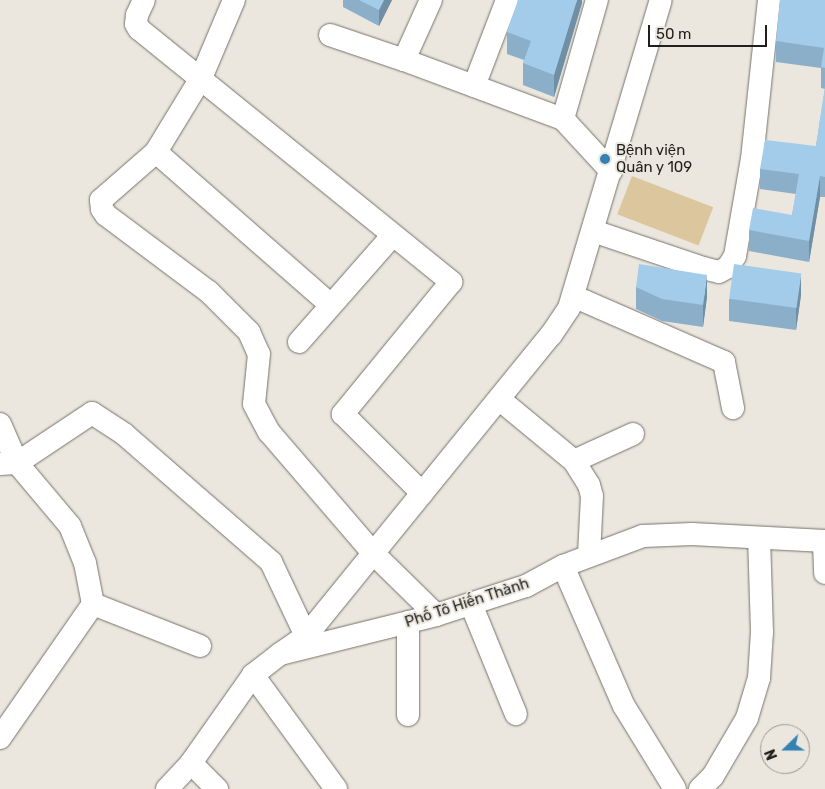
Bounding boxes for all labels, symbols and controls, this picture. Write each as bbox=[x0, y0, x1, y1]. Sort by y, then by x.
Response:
scale bar bbox=[650, 15, 769, 47]
text: 50 m bbox=[656, 25, 691, 43]
place label: Bệnh viện Quân y 109 bbox=[616, 141, 693, 176]
marker: Bệnh viện Quân y 109 bbox=[598, 152, 612, 166]
street label: Phố Tô Hiến Thành bbox=[402, 574, 532, 632]
north arrow bbox=[760, 724, 810, 774]
text: N bbox=[762, 747, 781, 762]

